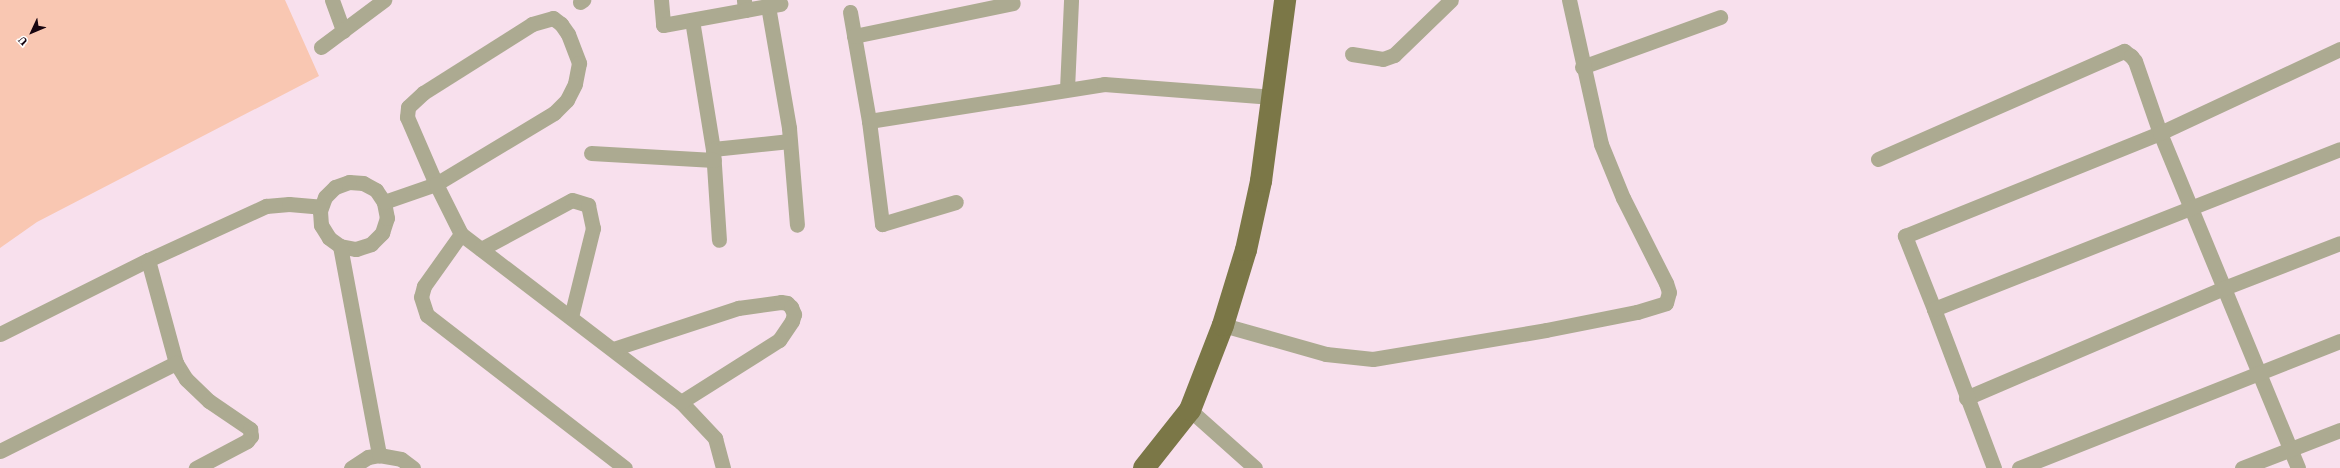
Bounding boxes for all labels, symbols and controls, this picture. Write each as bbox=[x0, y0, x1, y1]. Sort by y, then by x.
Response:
north arrow bbox=[12, 12, 52, 52]
text: U bbox=[15, 33, 31, 49]

